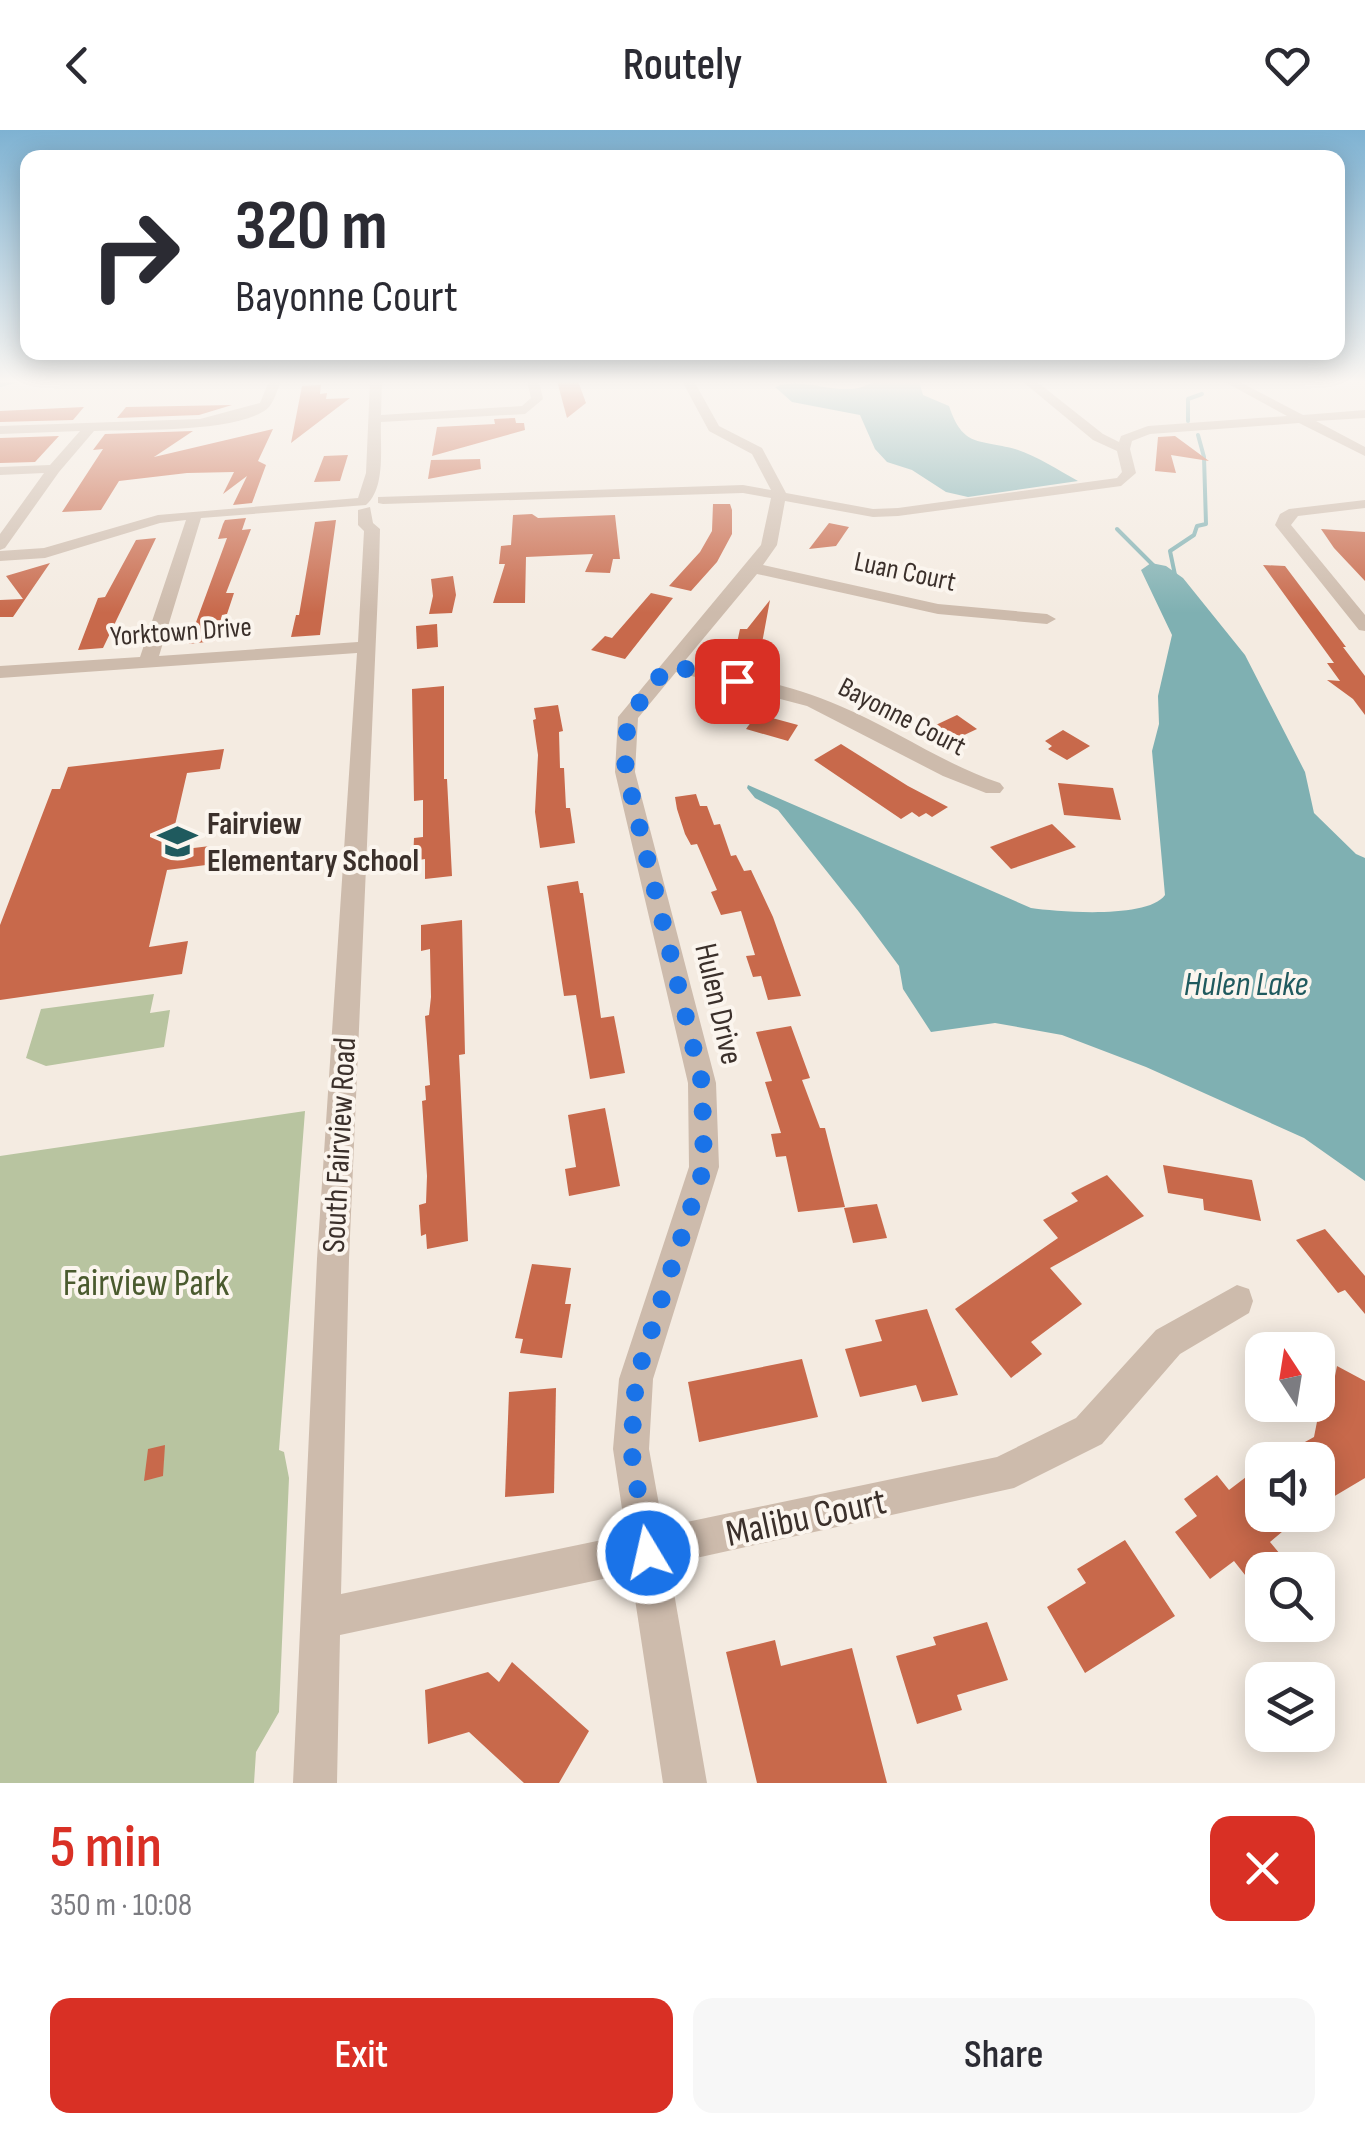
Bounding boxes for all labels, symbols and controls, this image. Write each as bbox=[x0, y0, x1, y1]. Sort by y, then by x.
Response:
icon: back bbox=[50, 38, 105, 93]
text: Routely bbox=[623, 38, 742, 93]
icon: heart bbox=[1260, 38, 1315, 93]
text: 320 m bbox=[235, 185, 388, 269]
icon: right bbox=[70, 190, 200, 320]
text: Bayonne Court bbox=[235, 270, 458, 325]
street label: Luan Court bbox=[851, 545, 959, 599]
street label: Yorktown Drive bbox=[109, 611, 253, 653]
pin bbox=[695, 639, 780, 724]
icon: arrive bbox=[710, 654, 765, 709]
street label: Bayonne Court bbox=[833, 671, 971, 763]
place label: Fairview Elementary School bbox=[207, 805, 419, 881]
school or university icon: Fairview Elementary School bbox=[156, 821, 198, 863]
street label: Hulen Drive bbox=[685, 940, 751, 1068]
water label: Hulen Lake bbox=[1184, 963, 1309, 1006]
street label: South Fairview Road bbox=[315, 1036, 365, 1254]
park label: Fairview Park bbox=[63, 1261, 230, 1306]
north arrow bbox=[1245, 1332, 1335, 1422]
map controls bbox=[1245, 1332, 1335, 1752]
button: sound bbox=[1245, 1442, 1335, 1532]
street label: Malibu Court bbox=[722, 1479, 890, 1557]
position arrow bbox=[596, 1501, 700, 1605]
button: search bbox=[1245, 1552, 1335, 1642]
button: layers bbox=[1245, 1662, 1335, 1752]
text: 5 min bbox=[50, 1812, 162, 1884]
button: close bbox=[1210, 1816, 1315, 1921]
text: 350 m · 10:08 bbox=[50, 1886, 192, 1925]
button: Exit bbox=[50, 1998, 673, 2113]
button: Share bbox=[693, 1998, 1315, 2113]

